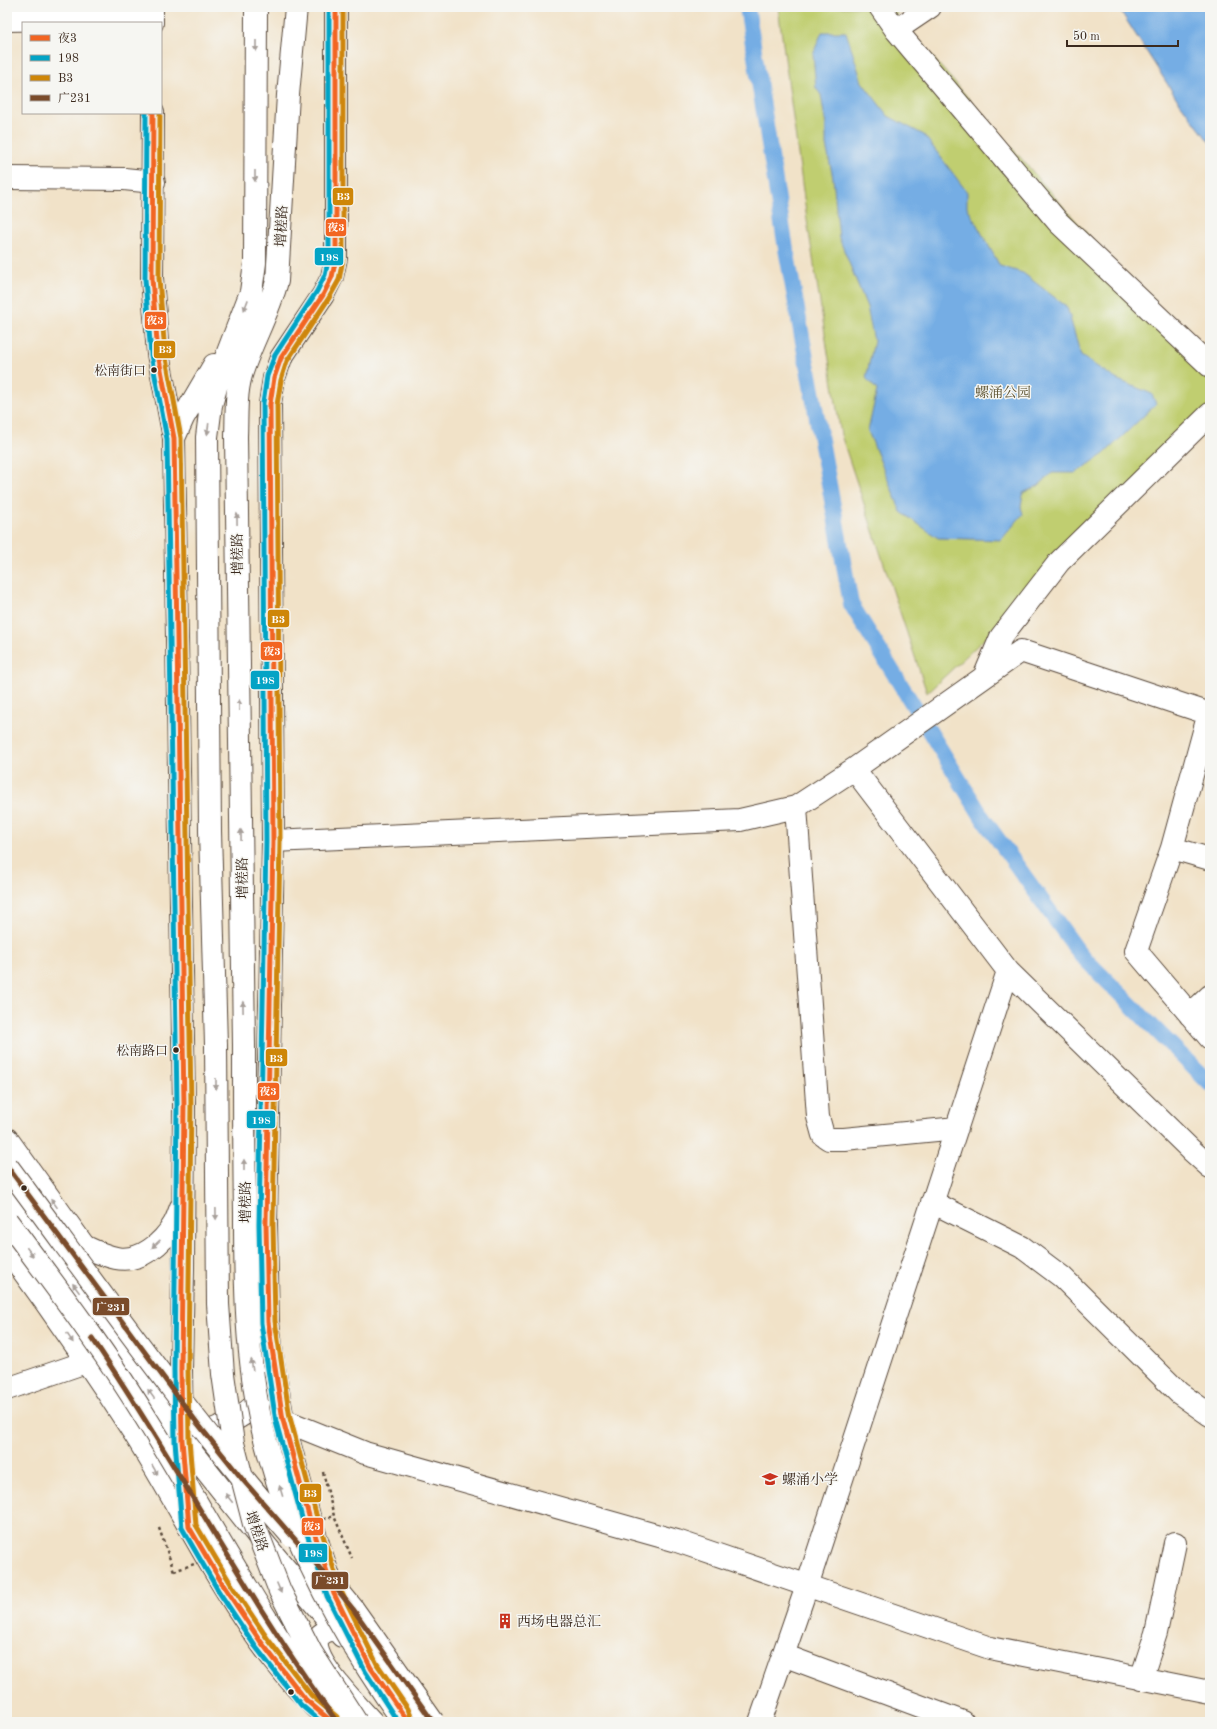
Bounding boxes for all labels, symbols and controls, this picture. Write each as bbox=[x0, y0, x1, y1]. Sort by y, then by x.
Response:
legend bbox=[22, 22, 162, 114]
scale bar bbox=[1067, 22, 1178, 48]
text: 50 m bbox=[1073, 30, 1100, 43]
text: 夜3 bbox=[58, 31, 77, 45]
one-way arrow bbox=[253, 40, 259, 53]
text: 198 bbox=[58, 53, 79, 65]
text: B3 bbox=[58, 73, 73, 85]
text: 广231 bbox=[58, 91, 91, 105]
one-way arrow bbox=[252, 170, 258, 183]
line badge: B3 bbox=[332, 187, 354, 206]
text: B3 bbox=[336, 192, 350, 203]
street label: 增槎路 bbox=[273, 205, 290, 247]
line badge: 夜3 bbox=[325, 218, 347, 237]
text: 夜3 bbox=[327, 221, 345, 234]
line badge: 198 bbox=[314, 247, 344, 266]
text: 198 bbox=[319, 253, 339, 264]
one-way arrow bbox=[242, 299, 248, 311]
line badge: 夜3 bbox=[144, 311, 167, 330]
text: 夜3 bbox=[146, 314, 164, 327]
line badge: B3 bbox=[153, 340, 176, 359]
text: B3 bbox=[158, 345, 172, 356]
place label: 松南街口 bbox=[94, 364, 146, 378]
marker: 松南街口 bbox=[149, 365, 159, 375]
park label: 螺涌公园 bbox=[975, 385, 1031, 400]
one-way arrow bbox=[205, 423, 211, 435]
one-way arrow bbox=[234, 512, 240, 525]
street label: 增槎路 bbox=[230, 533, 245, 575]
line badge: B3 bbox=[267, 609, 290, 628]
text: B3 bbox=[271, 615, 285, 626]
line badge: 夜3 bbox=[260, 641, 283, 661]
text: 夜3 bbox=[263, 645, 281, 658]
line badge: 198 bbox=[250, 670, 280, 690]
text: 198 bbox=[255, 676, 275, 687]
one-way arrow bbox=[236, 699, 243, 711]
one-way arrow bbox=[238, 828, 244, 841]
street label: 增槎路 bbox=[235, 857, 250, 899]
one-way arrow bbox=[240, 1000, 246, 1013]
place label: 松南路口 bbox=[116, 1044, 168, 1058]
marker: 松南路口 bbox=[171, 1045, 181, 1055]
line badge: B3 bbox=[265, 1048, 288, 1067]
text: B3 bbox=[269, 1054, 283, 1065]
one-way arrow bbox=[213, 1078, 219, 1091]
line badge: 夜3 bbox=[257, 1082, 280, 1101]
text: 夜3 bbox=[259, 1085, 277, 1098]
line badge: 198 bbox=[246, 1110, 276, 1129]
text: 198 bbox=[251, 1116, 271, 1127]
one-way arrow bbox=[241, 1158, 247, 1171]
street label: 增槎路 bbox=[238, 1181, 253, 1223]
unlabelled marker bbox=[19, 1183, 29, 1193]
one-way arrow bbox=[50, 1198, 58, 1209]
one-way arrow bbox=[213, 1208, 219, 1221]
one-way arrow bbox=[151, 1240, 161, 1249]
one-way arrow bbox=[26, 1247, 34, 1258]
one-way arrow bbox=[72, 1283, 80, 1294]
line badge: 广231 bbox=[92, 1297, 130, 1316]
text: 广231 bbox=[96, 1301, 126, 1314]
one-way arrow bbox=[66, 1333, 74, 1343]
one-way arrow bbox=[249, 1358, 255, 1371]
one-way arrow bbox=[147, 1389, 155, 1399]
one-way arrow bbox=[152, 1464, 159, 1476]
school or university icon: 螺涌小学 bbox=[761, 1470, 779, 1488]
place label: 螺涌小学 bbox=[782, 1472, 838, 1487]
line badge: B3 bbox=[299, 1483, 322, 1503]
one-way arrow bbox=[277, 1485, 283, 1497]
text: B3 bbox=[303, 1489, 317, 1500]
one-way arrow bbox=[225, 1493, 233, 1504]
street label: 增槎路 bbox=[243, 1509, 270, 1553]
line badge: 夜3 bbox=[301, 1517, 324, 1536]
text: 夜3 bbox=[303, 1520, 321, 1533]
line badge: 198 bbox=[298, 1543, 328, 1563]
text: 198 bbox=[303, 1549, 323, 1560]
line badge: 广231 bbox=[311, 1571, 349, 1590]
text: 广231 bbox=[315, 1574, 345, 1587]
one-way arrow bbox=[276, 1582, 282, 1594]
building icon: 西场电器总汇 bbox=[496, 1612, 514, 1630]
place label: 西场电器总汇 bbox=[517, 1614, 601, 1629]
unlabelled marker bbox=[286, 1687, 296, 1697]

